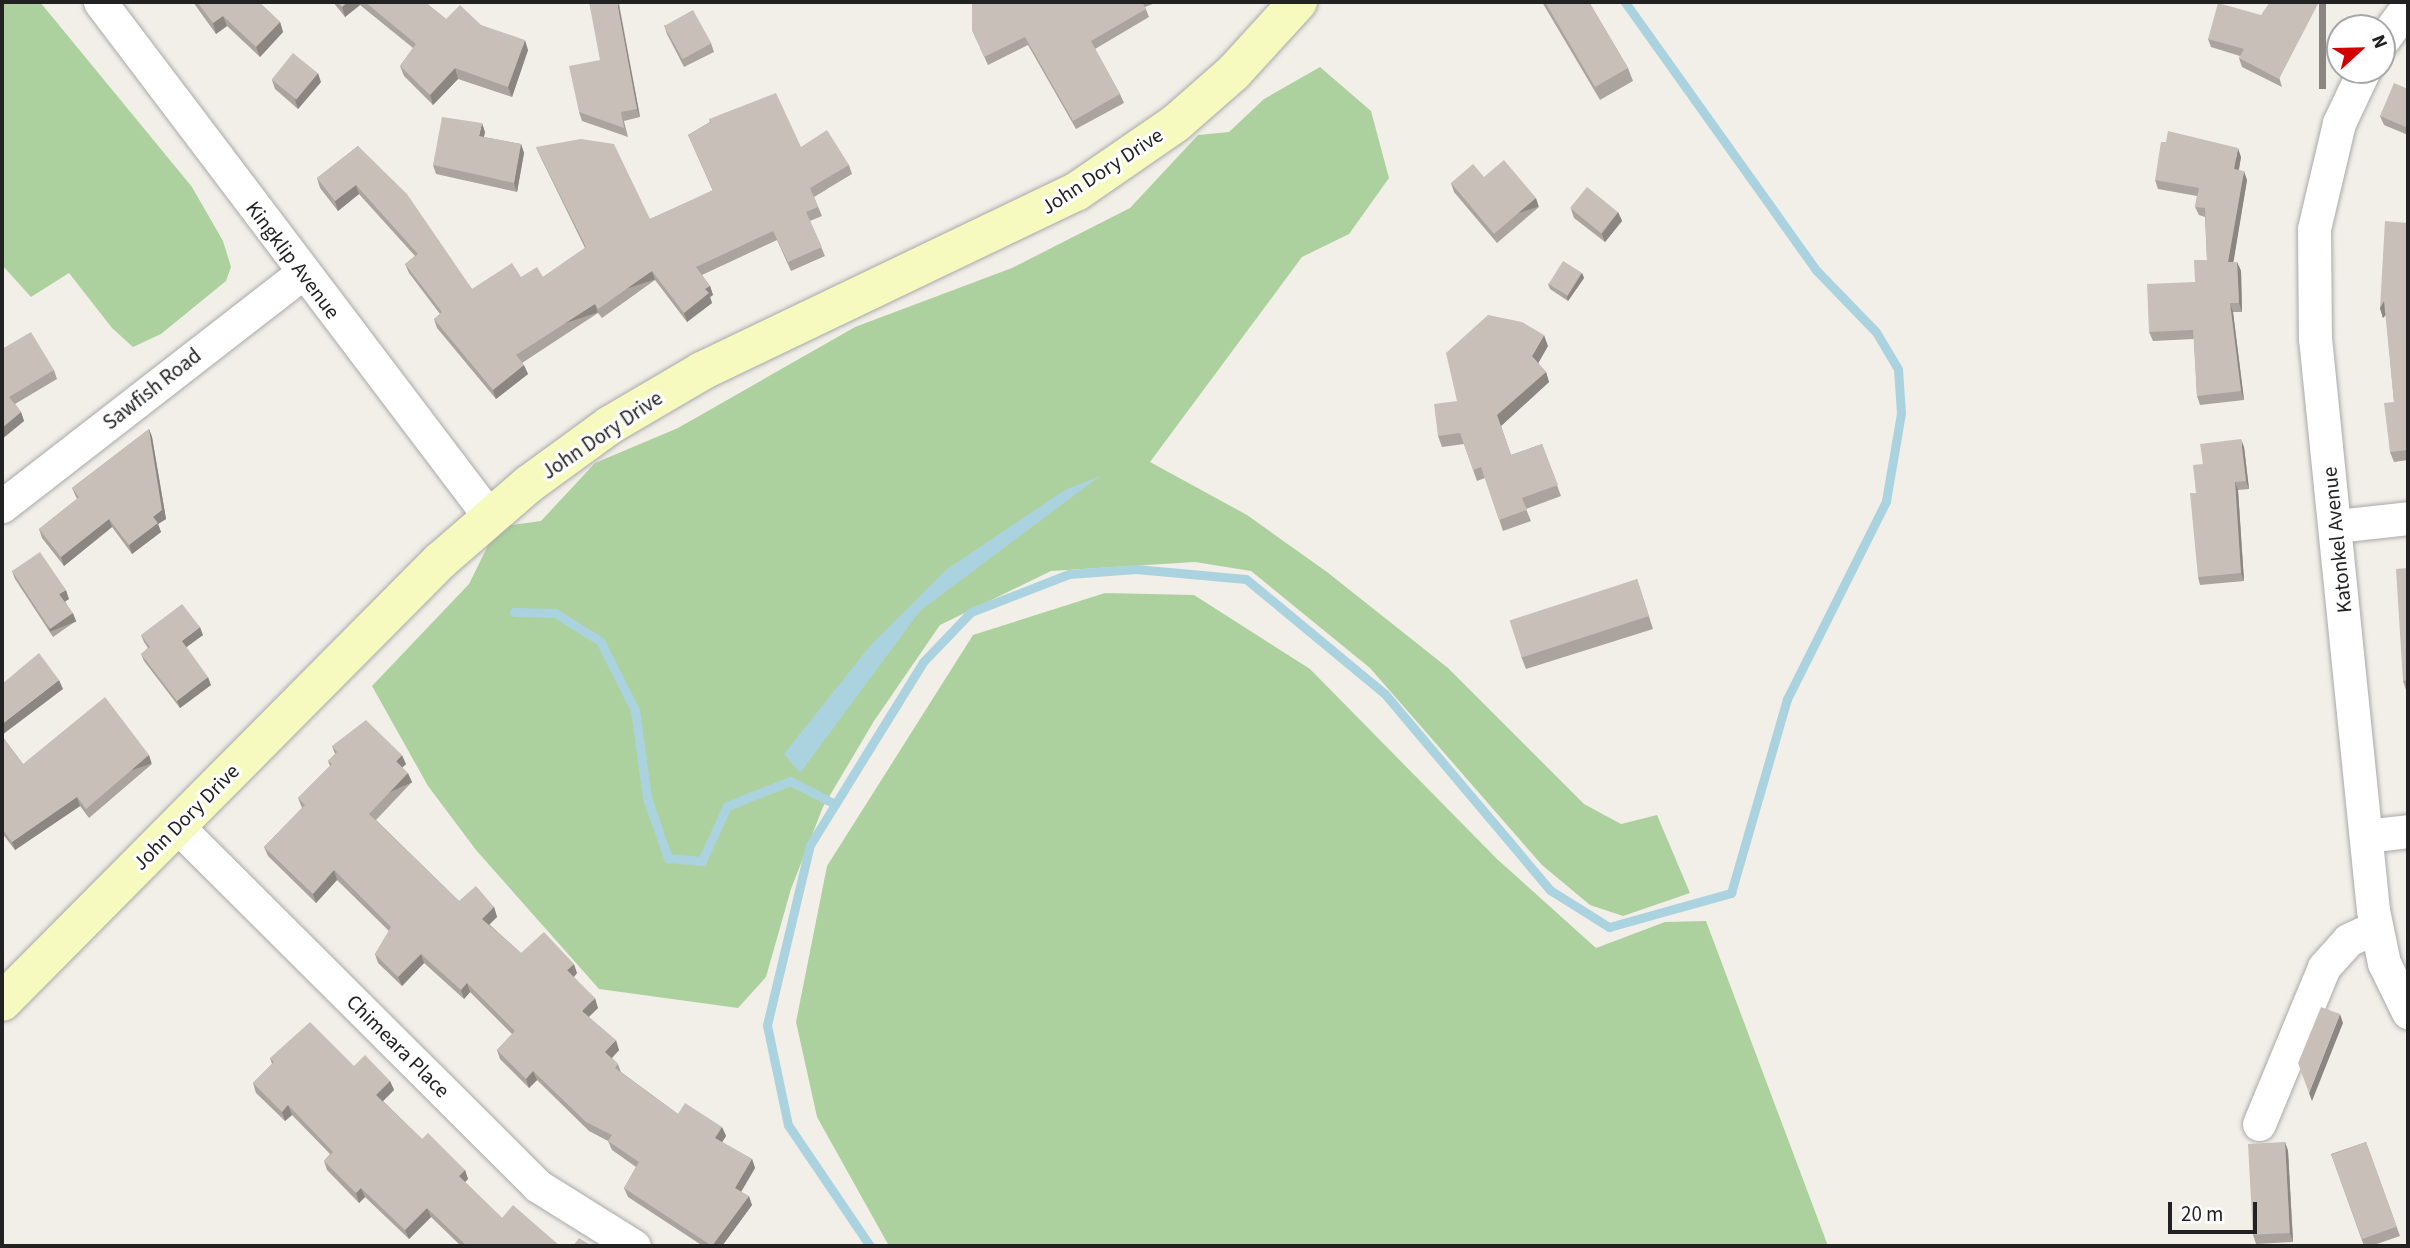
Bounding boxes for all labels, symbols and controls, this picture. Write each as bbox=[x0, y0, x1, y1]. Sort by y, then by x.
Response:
north arrow bbox=[2326, 14, 2396, 84]
text: N bbox=[2364, 31, 2394, 53]
street label: John Dory Drive bbox=[1036, 122, 1168, 220]
street label: Kingklip Avenue bbox=[241, 196, 345, 324]
street label: Sawfish Road bbox=[98, 343, 206, 435]
street label: John Dory Drive bbox=[537, 385, 667, 485]
street label: Katonkel Avenue bbox=[2317, 466, 2357, 614]
street label: John Dory Drive bbox=[128, 759, 244, 875]
street label: Chimeara Place bbox=[341, 989, 455, 1103]
scale bar bbox=[2172, 1188, 2261, 1232]
text: 20 m bbox=[2181, 1199, 2223, 1229]

